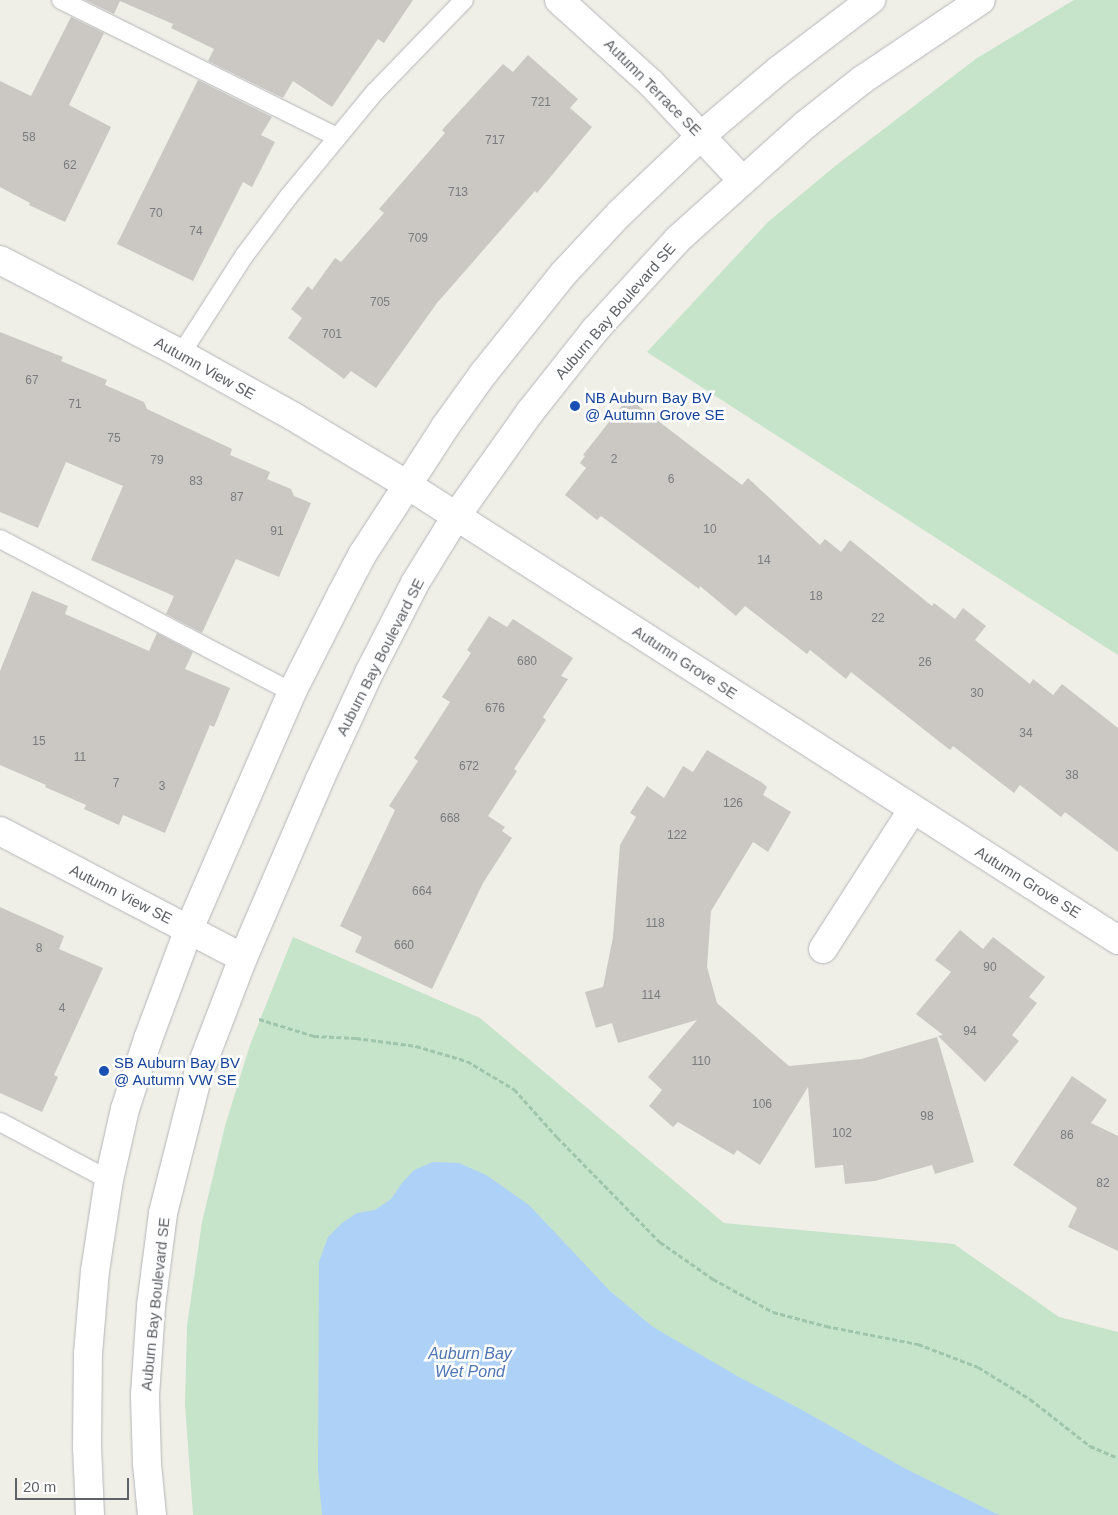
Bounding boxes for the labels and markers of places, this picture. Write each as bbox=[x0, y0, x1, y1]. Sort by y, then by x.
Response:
place label: NB Auburn Bay BV @ Autumn Grove SE bbox=[585, 388, 725, 423]
marker: NB Auburn Bay BV @ Autumn Grove SE bbox=[569, 400, 581, 412]
place label: SB Auburn Bay BV @ Autumn VW SE bbox=[114, 1053, 241, 1088]
marker: SB Auburn Bay BV @ Autumn VW SE bbox=[98, 1065, 110, 1077]

